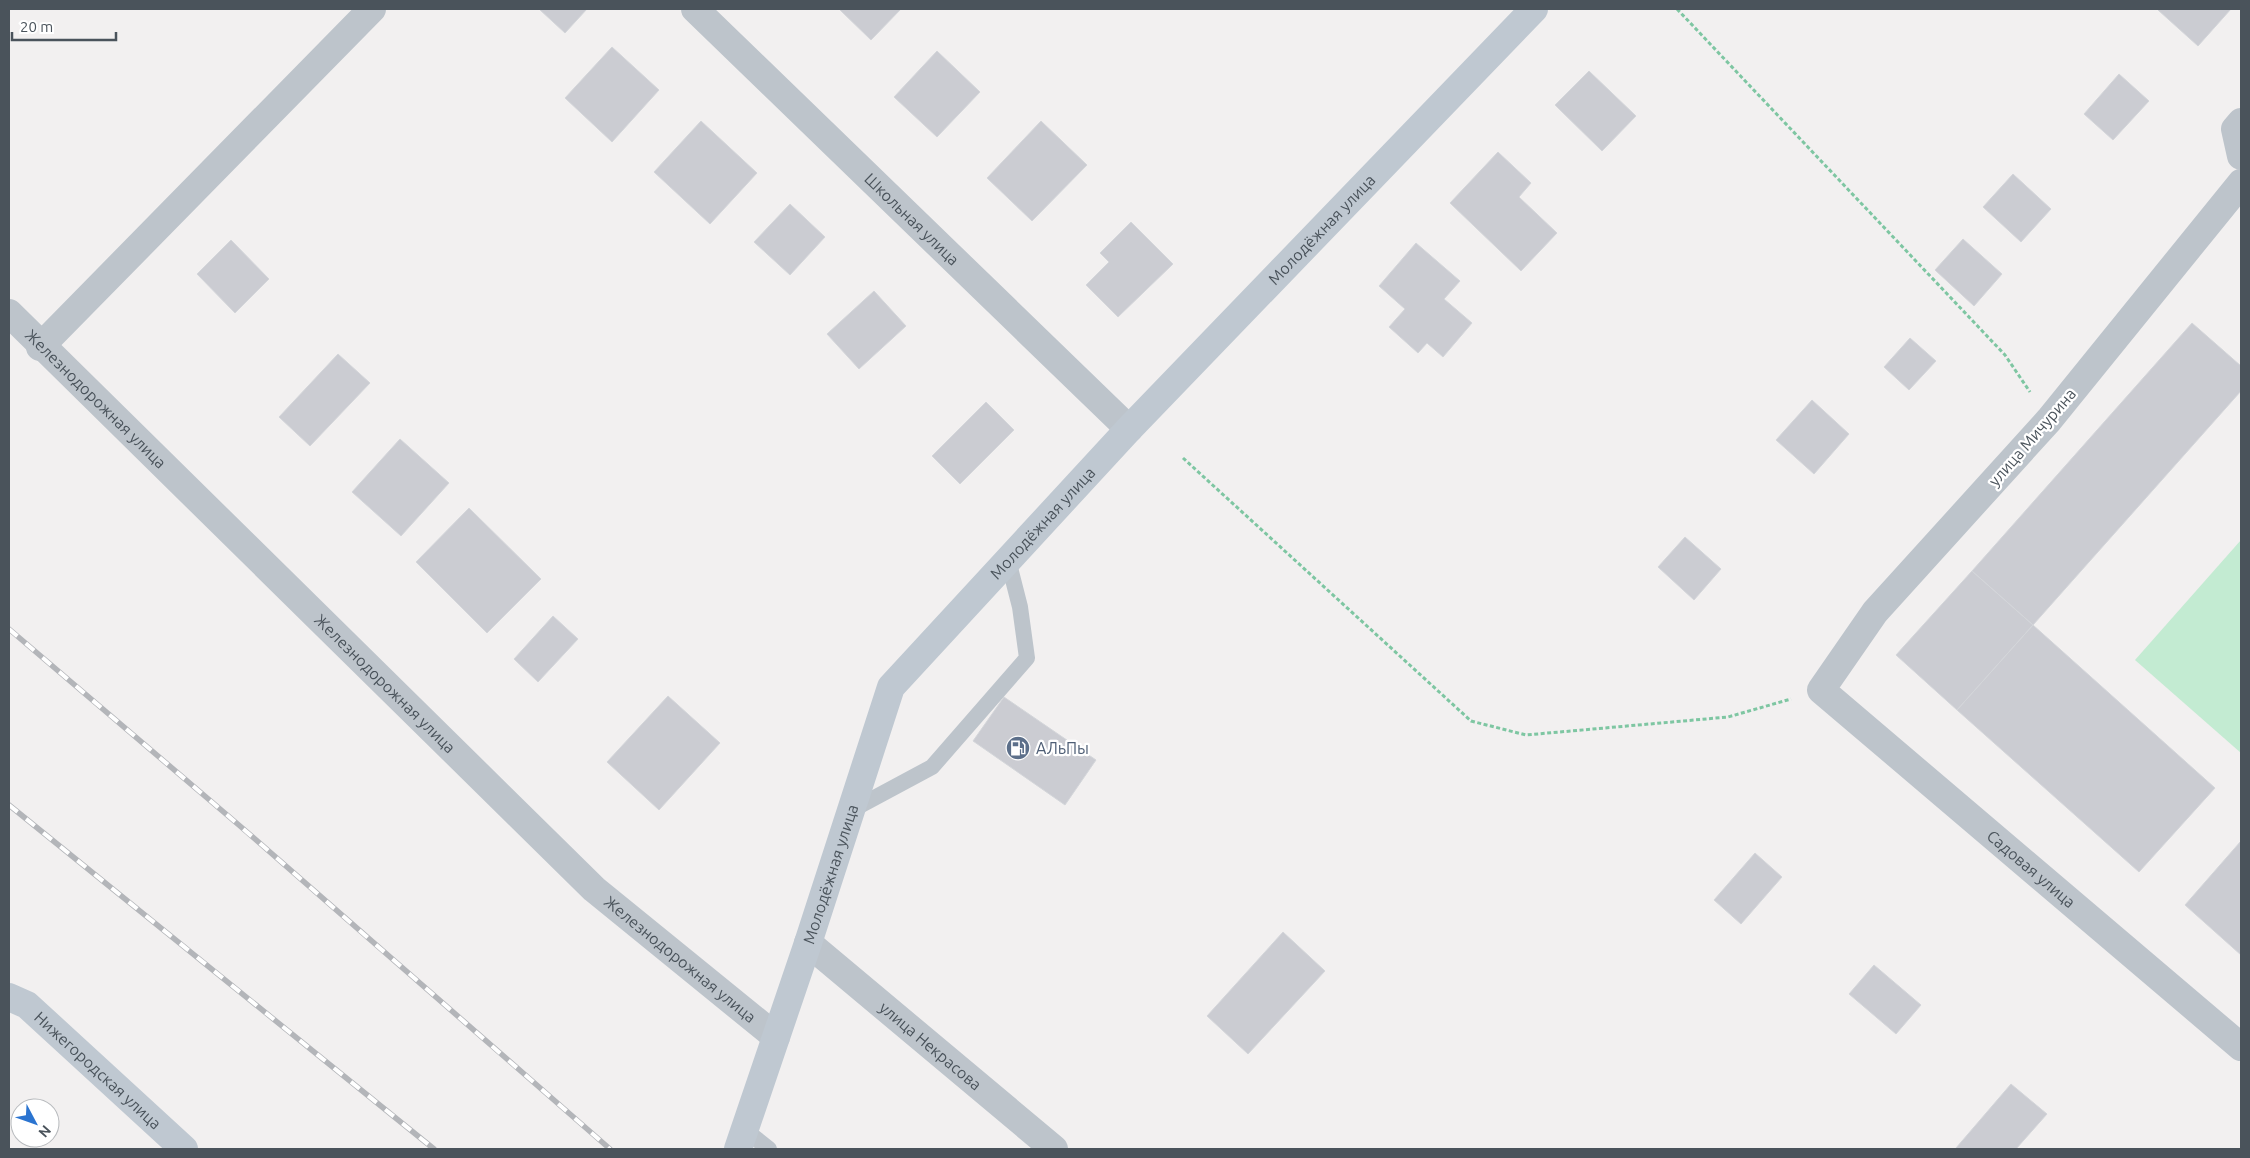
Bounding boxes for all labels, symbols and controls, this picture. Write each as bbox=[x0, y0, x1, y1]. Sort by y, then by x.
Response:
scale bar bbox=[12, 10, 116, 42]
text: 20 m bbox=[20, 18, 53, 35]
street label: Школьная улица bbox=[861, 169, 963, 269]
street label: Молодёжная улица bbox=[1264, 171, 1379, 288]
street label: Железнодорожная улица bbox=[22, 326, 170, 472]
street label: улица Мичурина bbox=[1985, 385, 2079, 489]
street label: Молодёжная улица bbox=[986, 463, 1098, 583]
street label: Железнодорожная улица bbox=[311, 610, 459, 756]
fuel station icon: АЛьПы bbox=[1005, 735, 1031, 761]
place label: АЛьПы bbox=[1036, 739, 1089, 757]
street label: Молодёжная улица bbox=[799, 802, 861, 946]
street label: Садовая улица bbox=[1984, 826, 2079, 911]
street label: Железнодорожная улица bbox=[601, 892, 760, 1026]
street label: улица Некрасова bbox=[876, 998, 985, 1093]
street label: Нижегородская улица bbox=[31, 1008, 165, 1133]
north arrow bbox=[10, 1098, 60, 1148]
text: N bbox=[35, 1122, 54, 1141]

